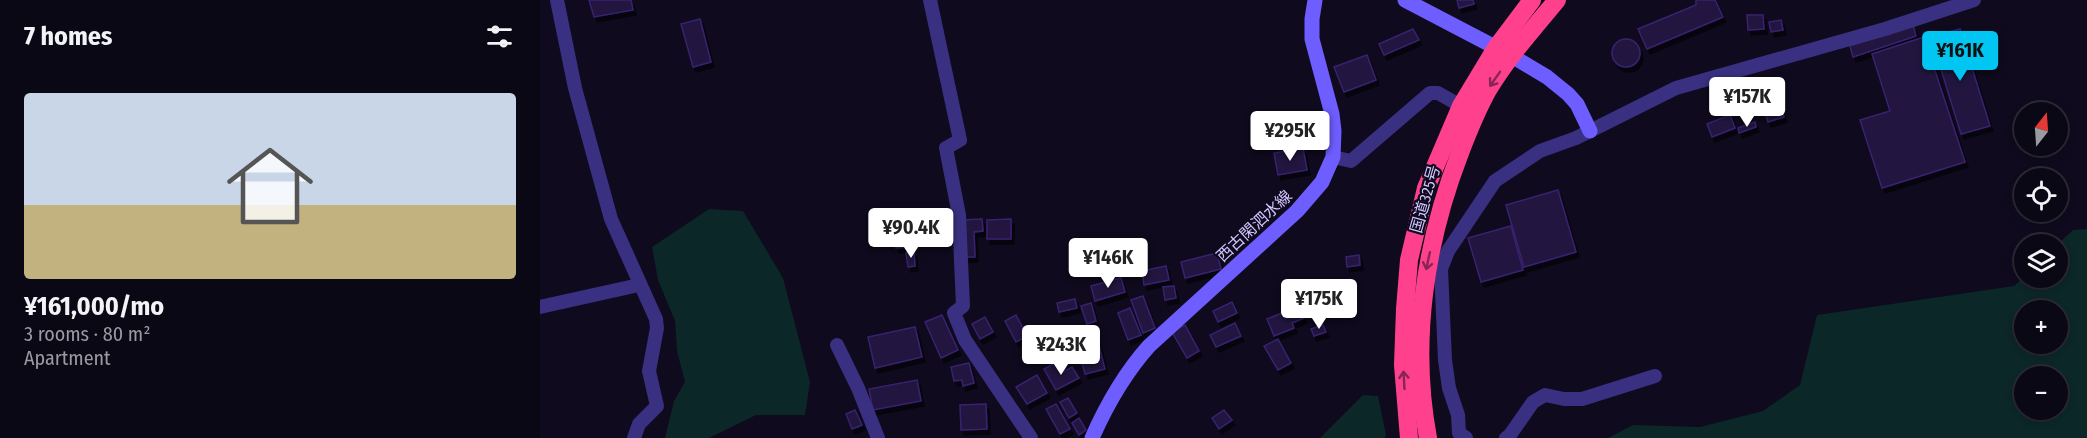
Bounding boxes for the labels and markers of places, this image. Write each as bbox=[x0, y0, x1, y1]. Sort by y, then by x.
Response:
pin: ¥161K bbox=[1918, 31, 2002, 82]
pin: ¥157K bbox=[1705, 77, 1789, 128]
pin: ¥295K bbox=[1248, 111, 1332, 162]
pin: ¥90.4K bbox=[862, 208, 960, 259]
pin: ¥146K bbox=[1066, 238, 1150, 289]
pin: ¥175K bbox=[1277, 279, 1361, 330]
pin: ¥243K bbox=[1019, 325, 1103, 376]

